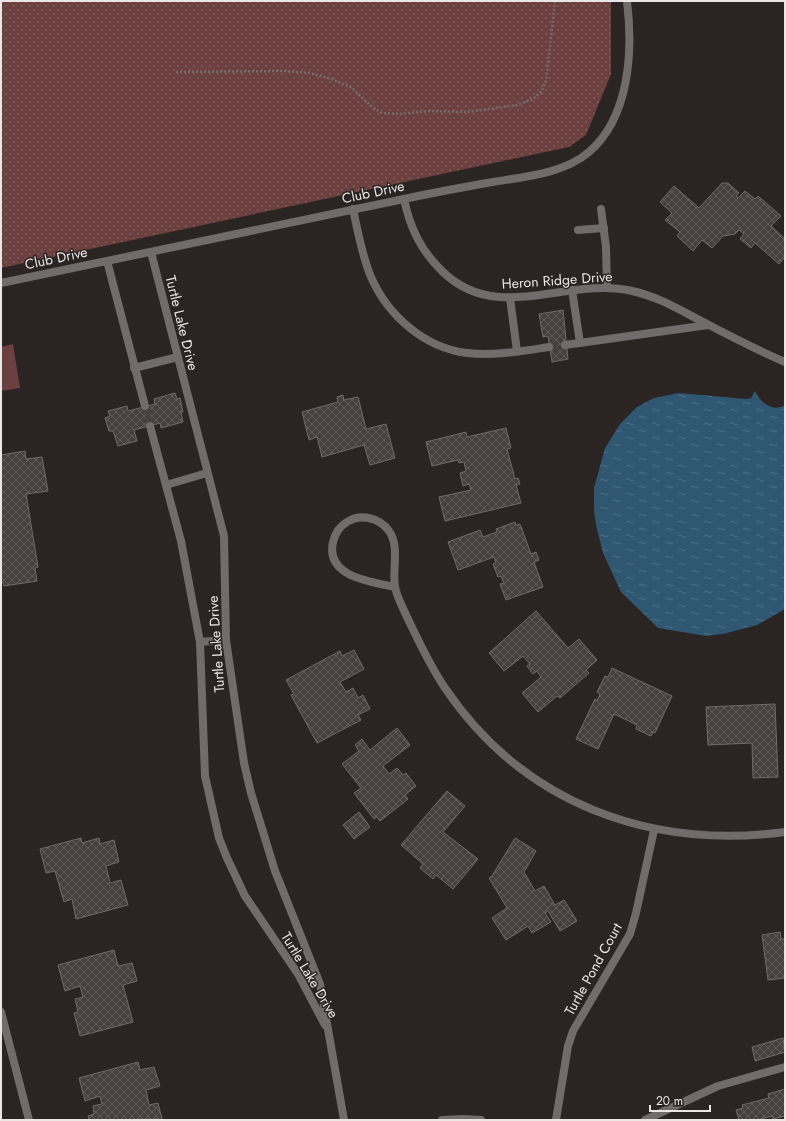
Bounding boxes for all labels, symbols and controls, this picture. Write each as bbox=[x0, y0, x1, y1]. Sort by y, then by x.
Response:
street label: Club Drive bbox=[340, 176, 406, 208]
street label: Club Drive bbox=[23, 242, 89, 274]
street label: Heron Ridge Drive bbox=[501, 266, 613, 294]
street label: Turtle Lake Drive bbox=[161, 273, 203, 373]
street label: Turtle Lake Drive bbox=[203, 595, 229, 693]
street label: Turtle Pond Court bbox=[559, 919, 627, 1019]
street label: Turtle Lake Drive bbox=[276, 928, 344, 1022]
scale bar bbox=[650, 1087, 710, 1113]
text: 20 m bbox=[656, 1092, 683, 1110]

